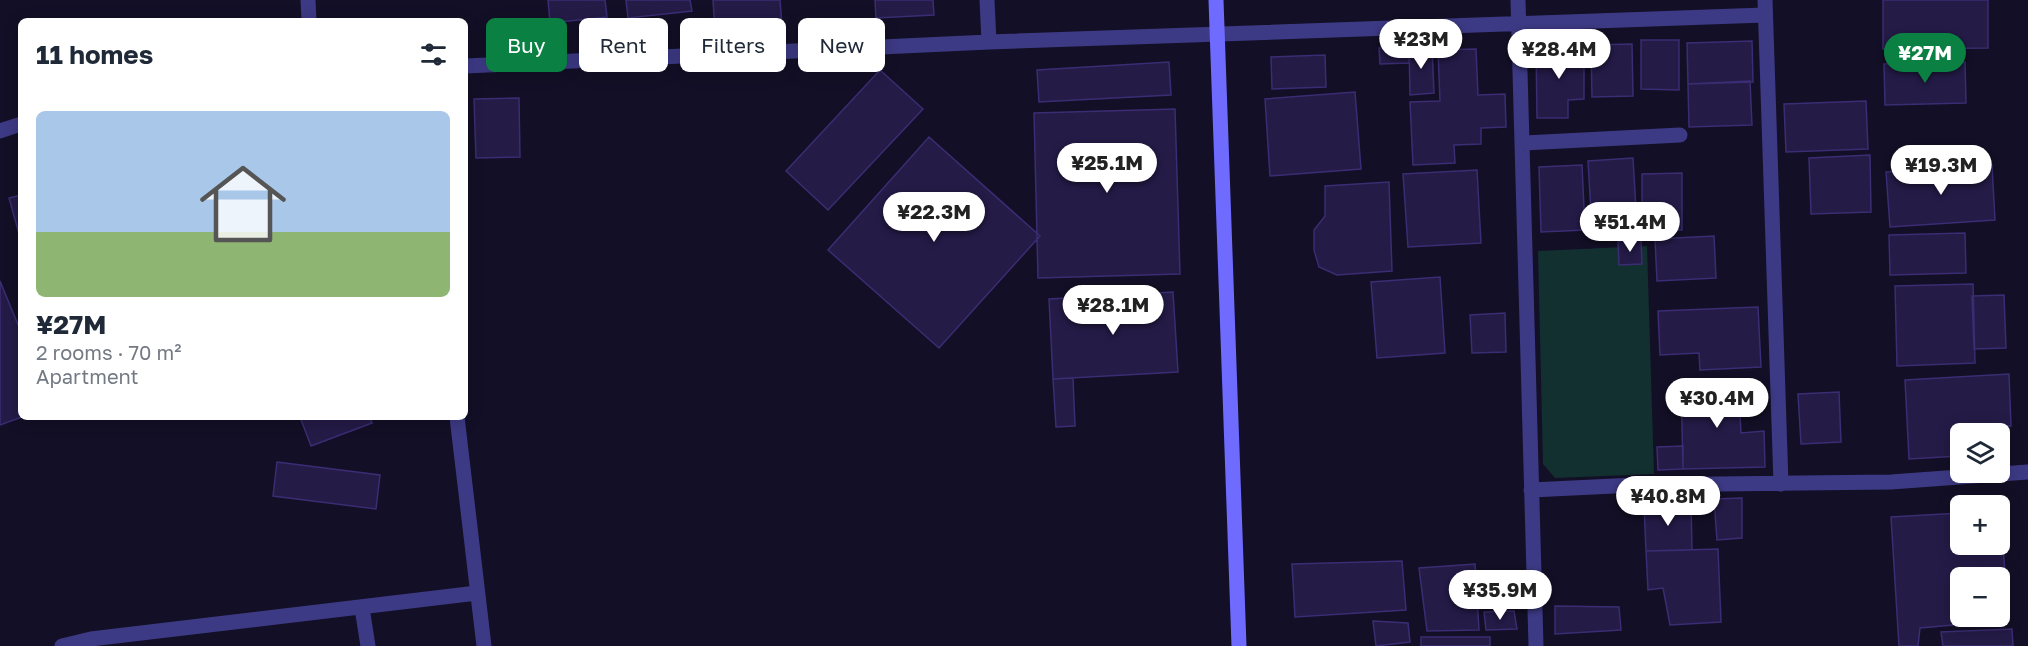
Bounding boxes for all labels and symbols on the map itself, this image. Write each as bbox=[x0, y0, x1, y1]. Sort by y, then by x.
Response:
pin: ¥23M bbox=[1385, 19, 1457, 70]
pin: ¥28.4M bbox=[1510, 29, 1608, 80]
pin: ¥27M bbox=[1889, 33, 1961, 84]
pin: ¥25.1M bbox=[1058, 143, 1156, 194]
pin: ¥19.3M bbox=[1892, 145, 1990, 196]
pin: ¥22.3M bbox=[885, 192, 983, 243]
pin: ¥51.4M bbox=[1581, 202, 1679, 253]
pin: ¥28.1M bbox=[1064, 285, 1162, 336]
pin: ¥30.4M bbox=[1668, 378, 1766, 429]
pin: ¥40.8M bbox=[1619, 476, 1717, 527]
pin: ¥35.9M bbox=[1451, 570, 1549, 621]

